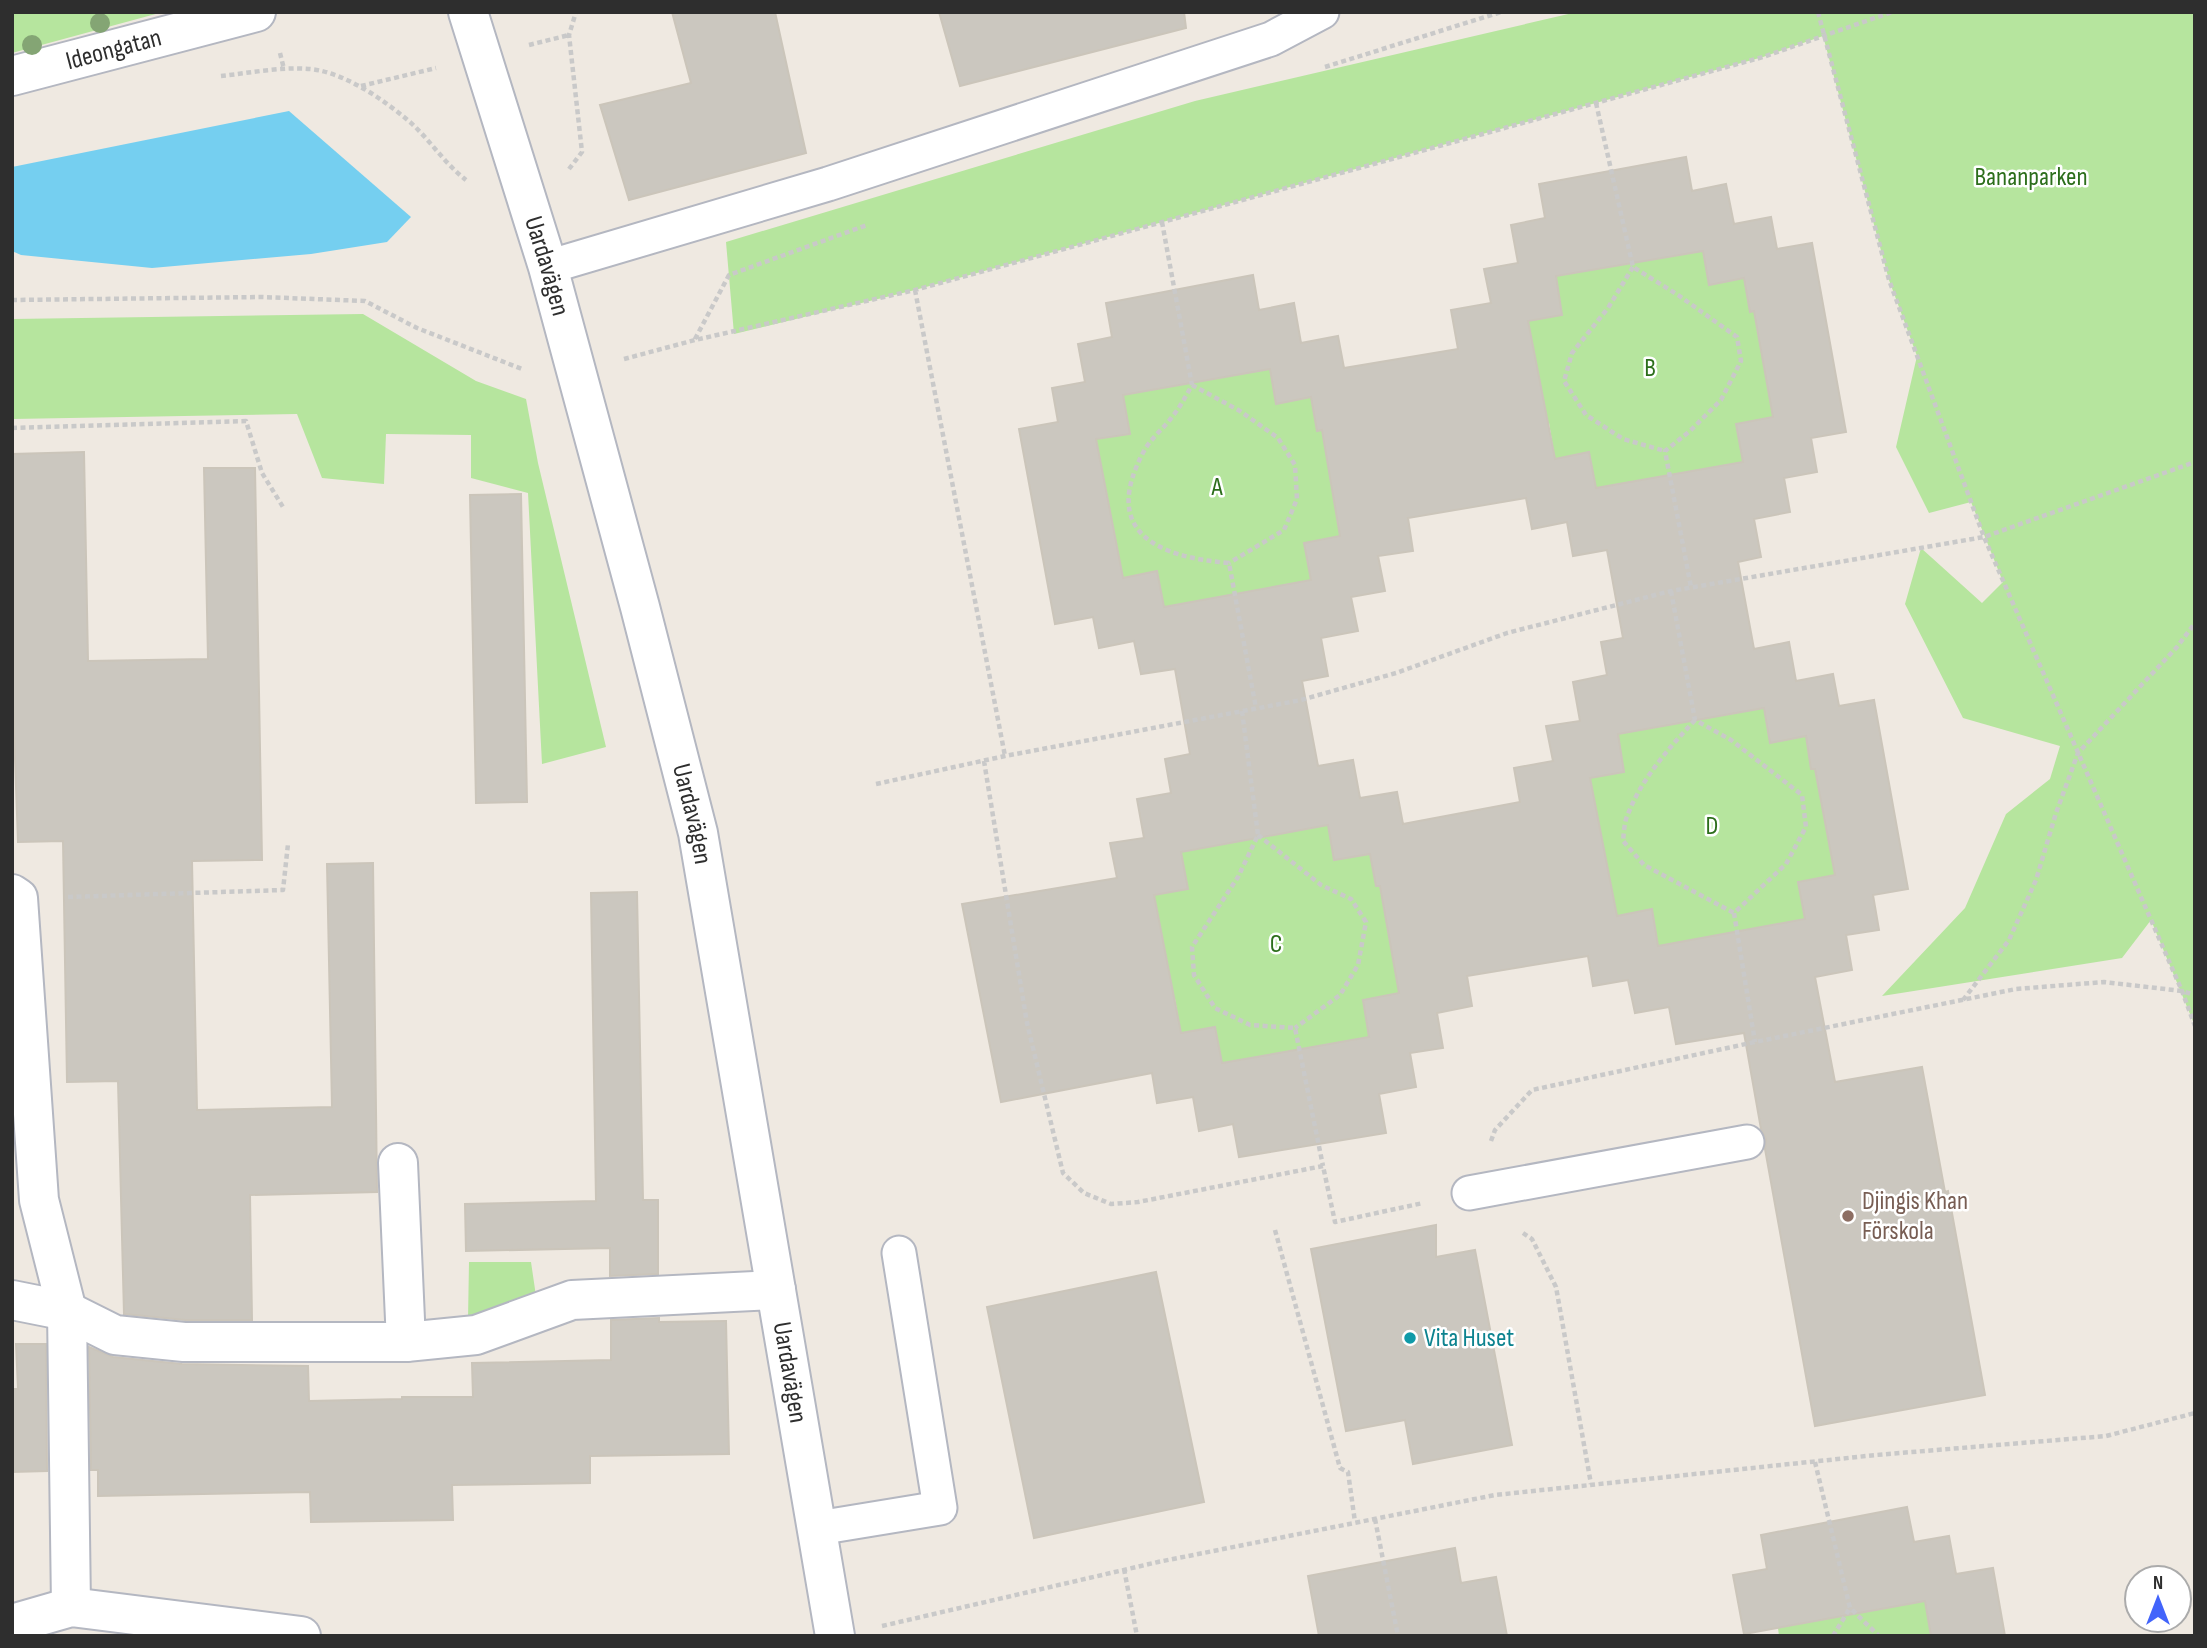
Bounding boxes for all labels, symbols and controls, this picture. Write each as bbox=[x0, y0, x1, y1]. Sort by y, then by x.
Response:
street label: Ideongatan bbox=[62, 22, 165, 77]
park label: Bananparken bbox=[1974, 162, 2088, 193]
street label: Uardavägen bbox=[518, 212, 576, 319]
park label: B bbox=[1644, 353, 1656, 384]
park label: A bbox=[1210, 472, 1223, 503]
street label: Uardavägen bbox=[665, 760, 719, 866]
park label: D bbox=[1706, 811, 1718, 842]
park label: C bbox=[1270, 929, 1282, 960]
place label: Djingis Khan Förskola bbox=[1862, 1186, 1968, 1247]
marker: Djingis Khan Förskola bbox=[1840, 1208, 1856, 1224]
street label: Uardavägen bbox=[766, 1319, 814, 1425]
place label: Vita Huset bbox=[1424, 1323, 1514, 1354]
marker: Vita Huset bbox=[1402, 1330, 1418, 1346]
north arrow bbox=[2123, 1564, 2193, 1634]
text: N bbox=[2153, 1572, 2163, 1595]

